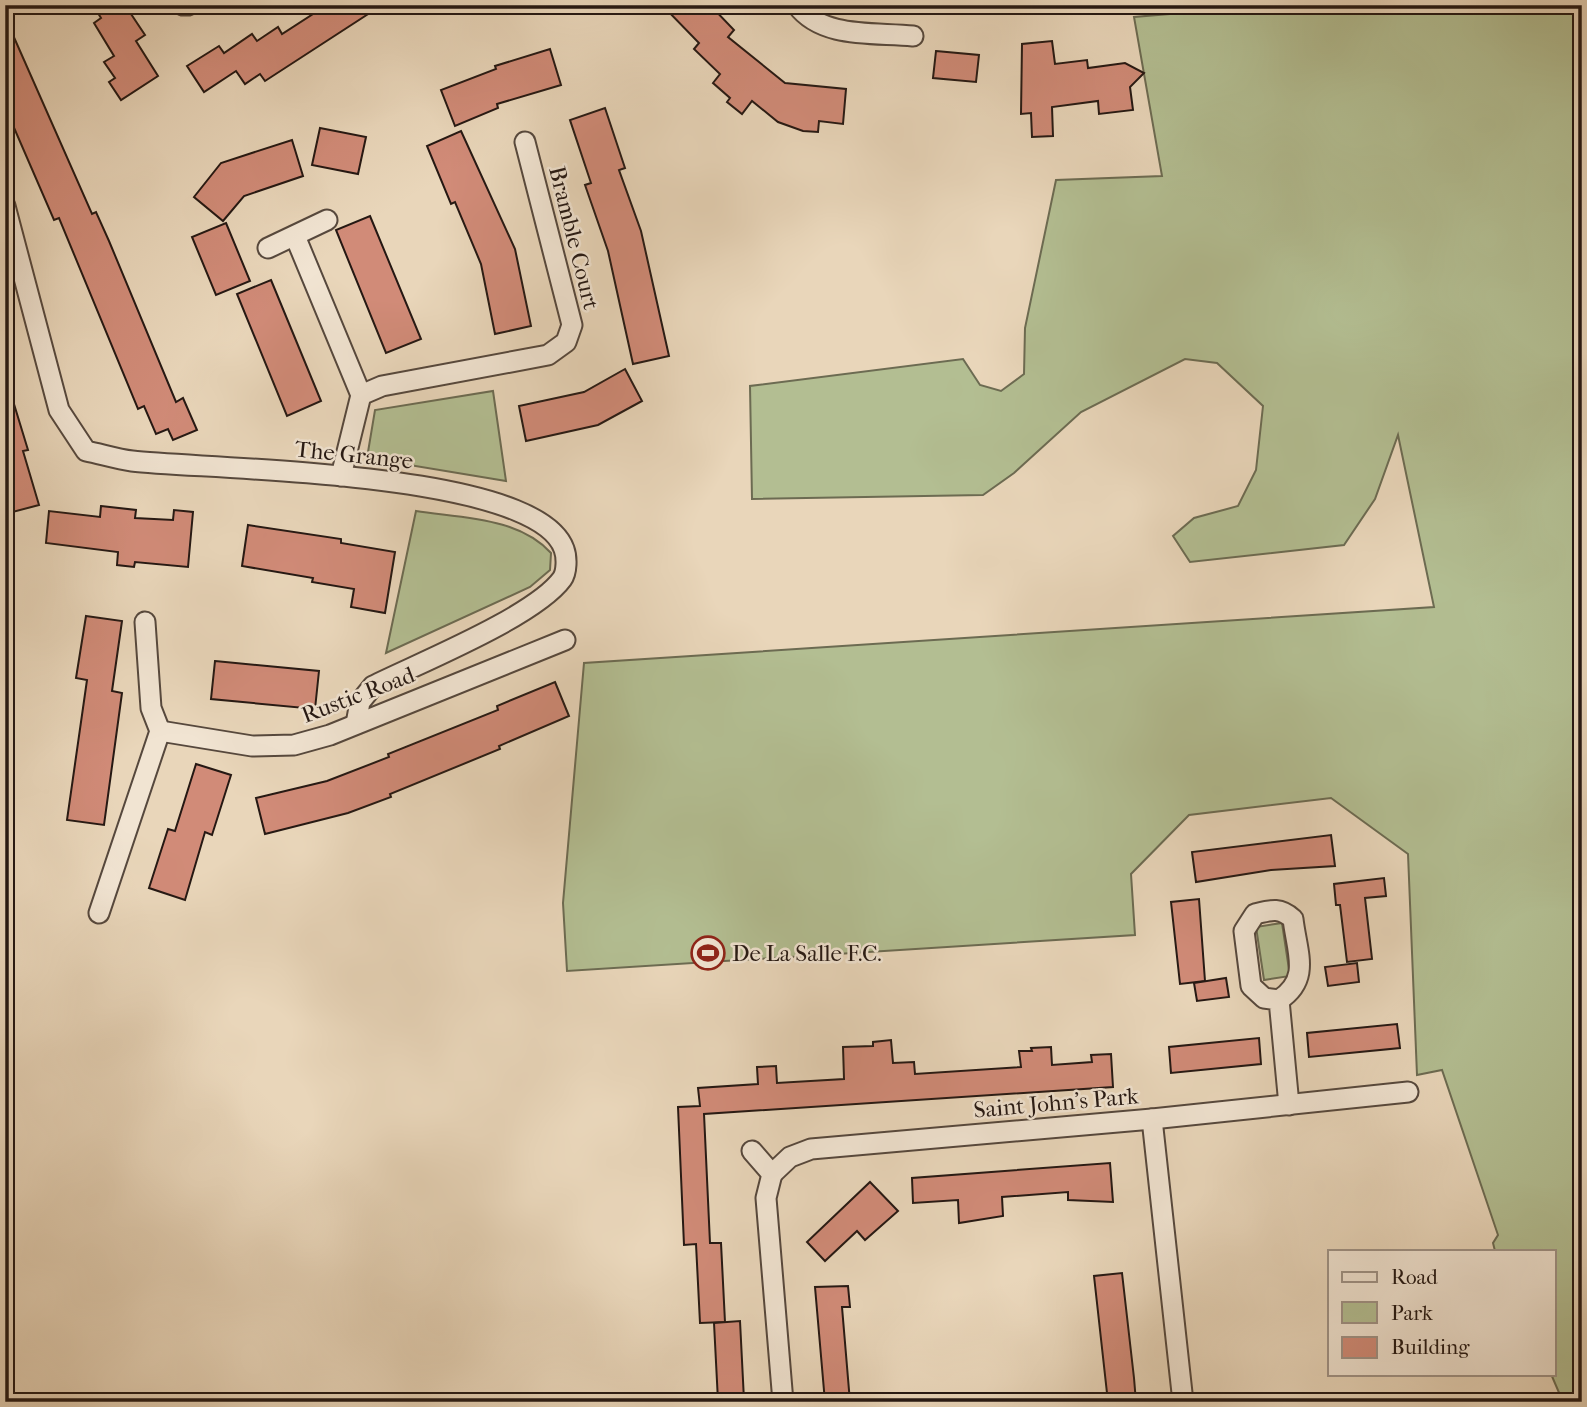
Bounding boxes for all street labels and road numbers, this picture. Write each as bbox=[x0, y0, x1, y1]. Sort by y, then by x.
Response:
street label: Bramble Court bbox=[543, 164, 605, 312]
street label: The Grange bbox=[294, 435, 414, 475]
street label: Rustic Road bbox=[298, 661, 419, 729]
street label: Saint John's Park bbox=[972, 1082, 1141, 1124]

